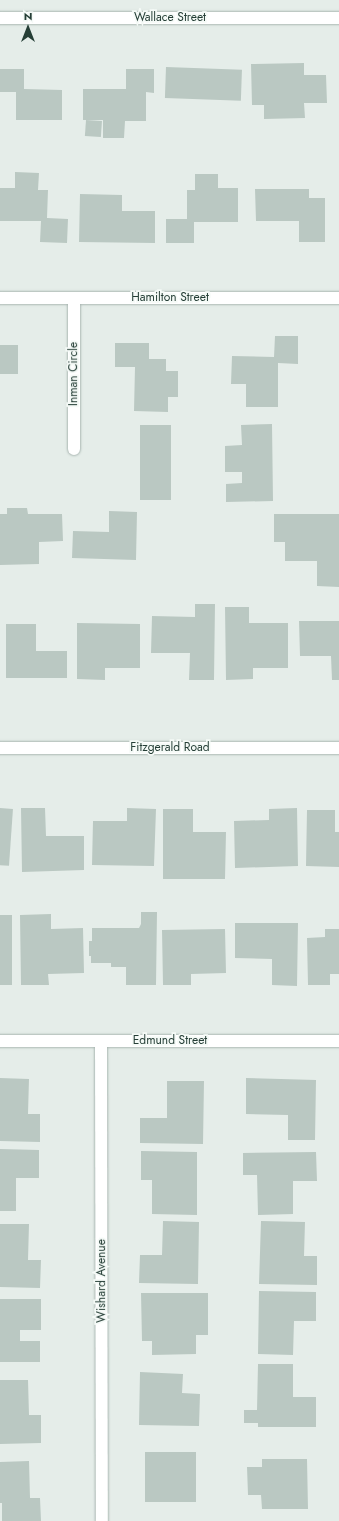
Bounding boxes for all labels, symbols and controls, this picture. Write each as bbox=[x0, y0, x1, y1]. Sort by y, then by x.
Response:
north arrow bbox=[8, 8, 48, 48]
text: N bbox=[24, 8, 32, 24]
street label: Wallace Street bbox=[134, 11, 206, 25]
street label: Hamilton Street bbox=[131, 291, 209, 305]
street label: Inman Circle bbox=[67, 342, 81, 406]
street label: Fitzgerald Road bbox=[130, 741, 210, 755]
street label: Edmund Street bbox=[133, 1034, 207, 1048]
street label: Wishard Avenue bbox=[95, 1239, 109, 1323]

